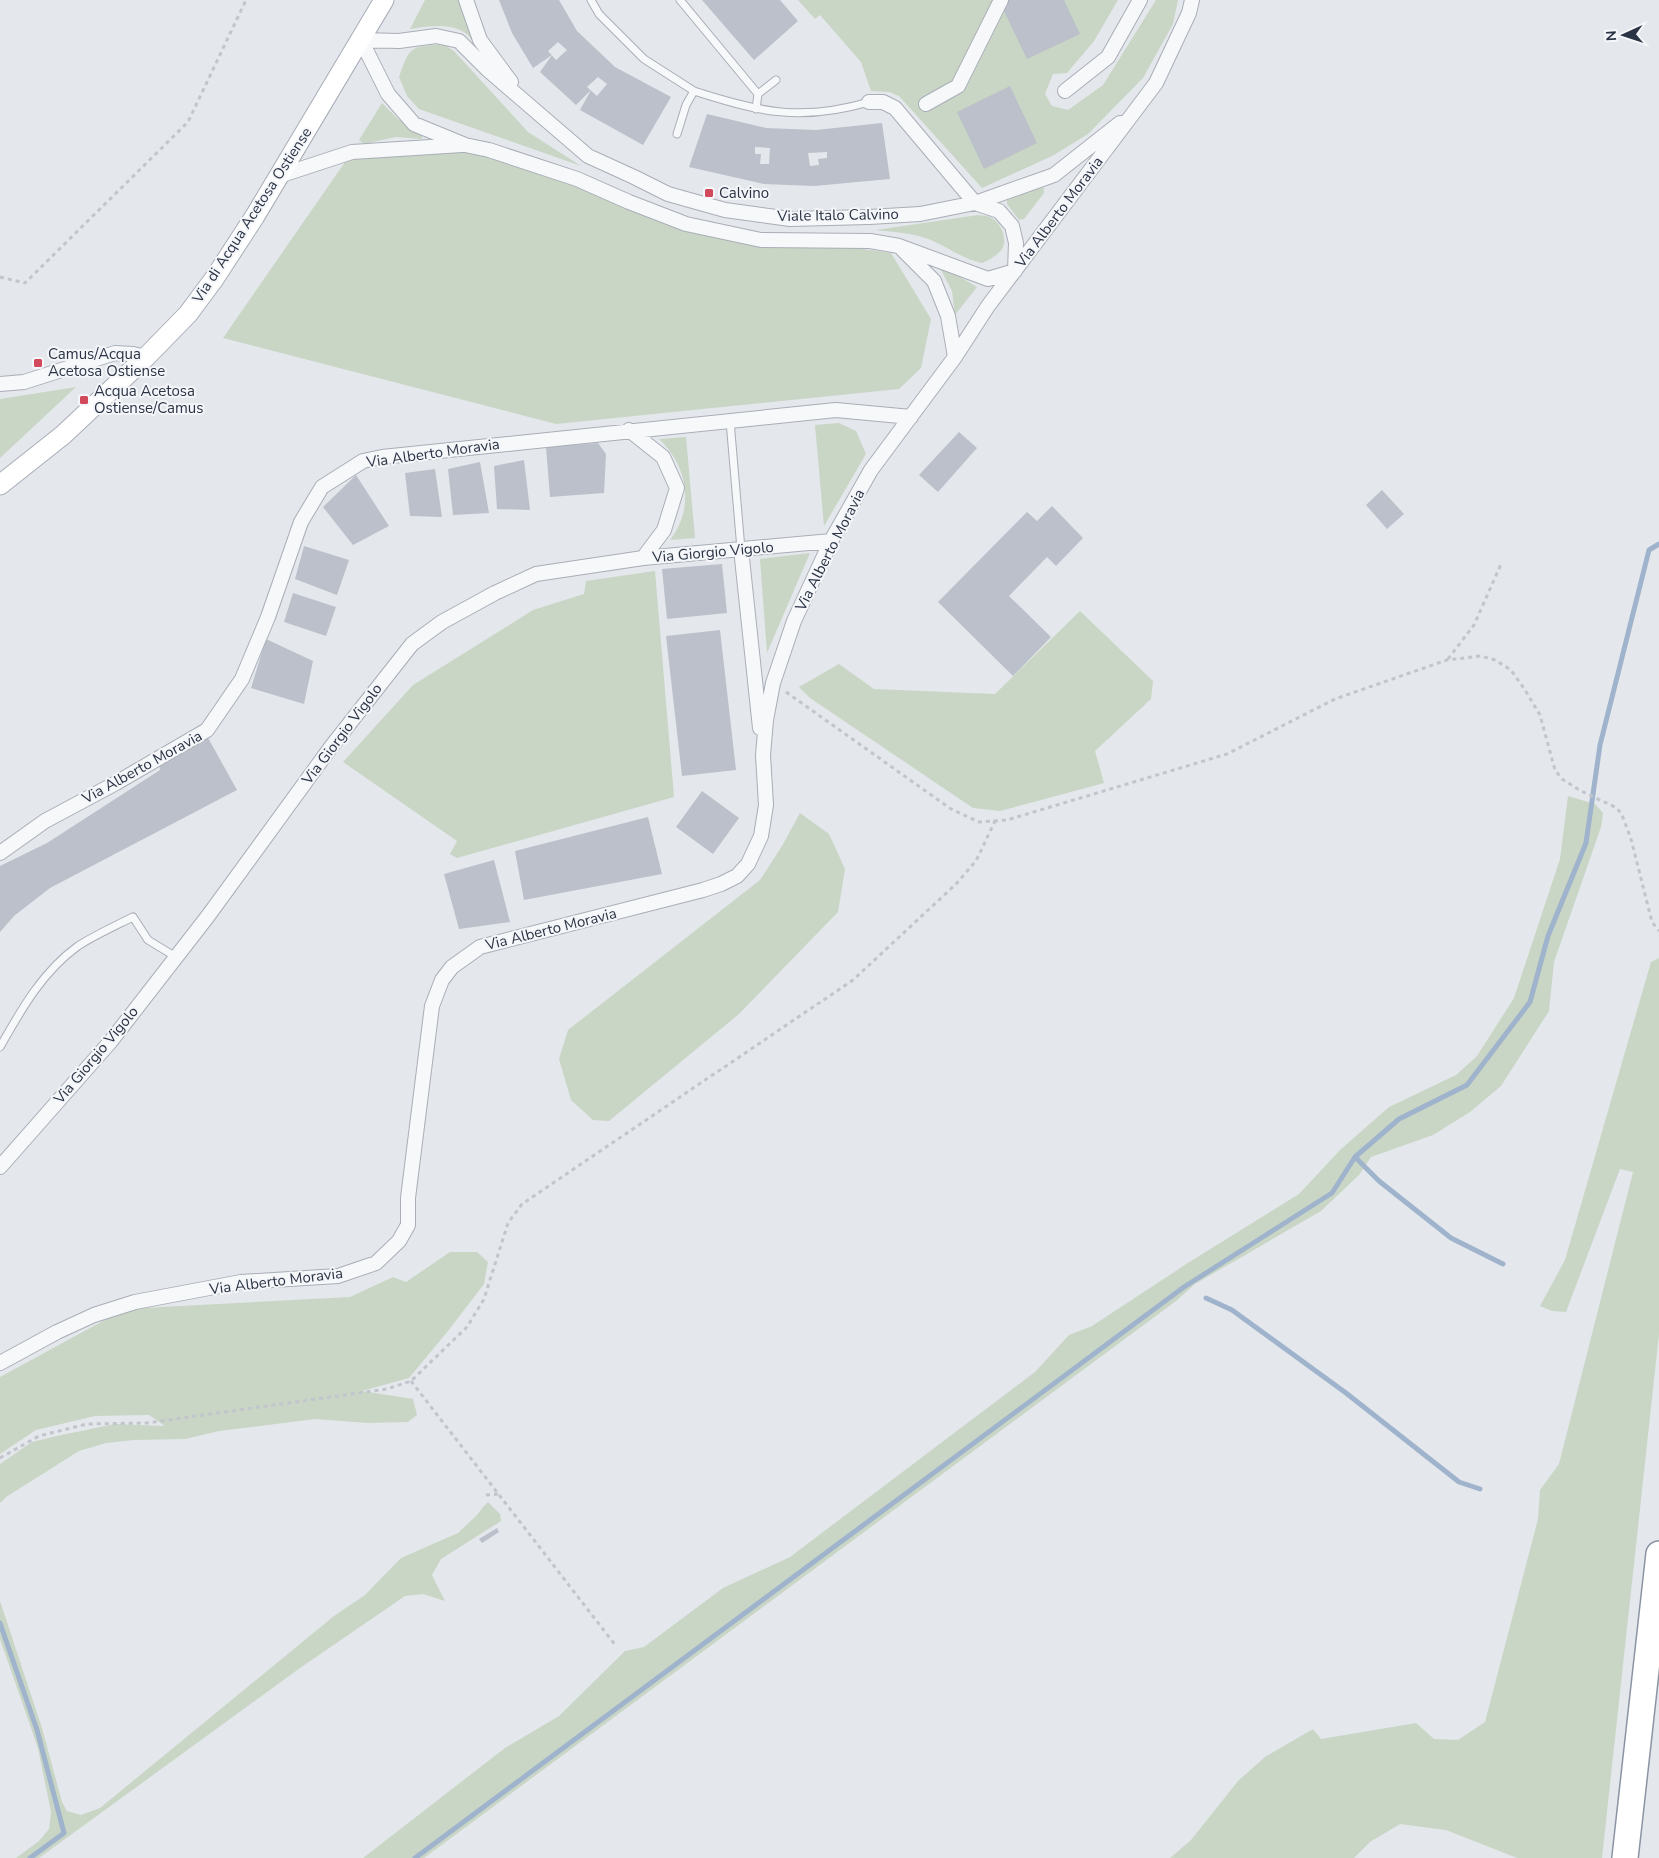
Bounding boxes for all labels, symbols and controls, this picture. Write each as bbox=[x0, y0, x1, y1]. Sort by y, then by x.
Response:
north arrow bbox=[1599, 10, 1649, 60]
text: N bbox=[1602, 30, 1621, 41]
street label: Via di Acqua Acetosa Ostiense bbox=[187, 123, 316, 307]
street label: Via Alberto Moravia bbox=[1010, 152, 1107, 272]
place label: Calvino bbox=[719, 183, 769, 203]
marker: Calvino bbox=[703, 187, 715, 199]
street label: Viale Italo Calvino bbox=[776, 204, 899, 226]
place label: Camus/Acqua Acetosa Ostiense bbox=[48, 344, 165, 381]
marker: Camus/Acqua Acetosa Ostiense bbox=[32, 357, 44, 369]
place label: Acqua Acetosa Ostiense/Camus bbox=[94, 381, 203, 418]
marker: Acqua Acetosa Ostiense/Camus bbox=[78, 394, 90, 406]
street label: Via Alberto Moravia bbox=[364, 434, 501, 472]
street label: Via Alberto Moravia bbox=[790, 486, 869, 615]
street label: Via Giorgio Vigolo bbox=[650, 537, 775, 567]
street label: Via Giorgio Vigolo bbox=[297, 679, 387, 789]
street label: Via Alberto Moravia bbox=[78, 726, 206, 809]
street label: Via Alberto Moravia bbox=[482, 903, 619, 955]
street label: Via Giorgio Vigolo bbox=[49, 1002, 143, 1109]
street label: Via Alberto Moravia bbox=[207, 1263, 344, 1299]

